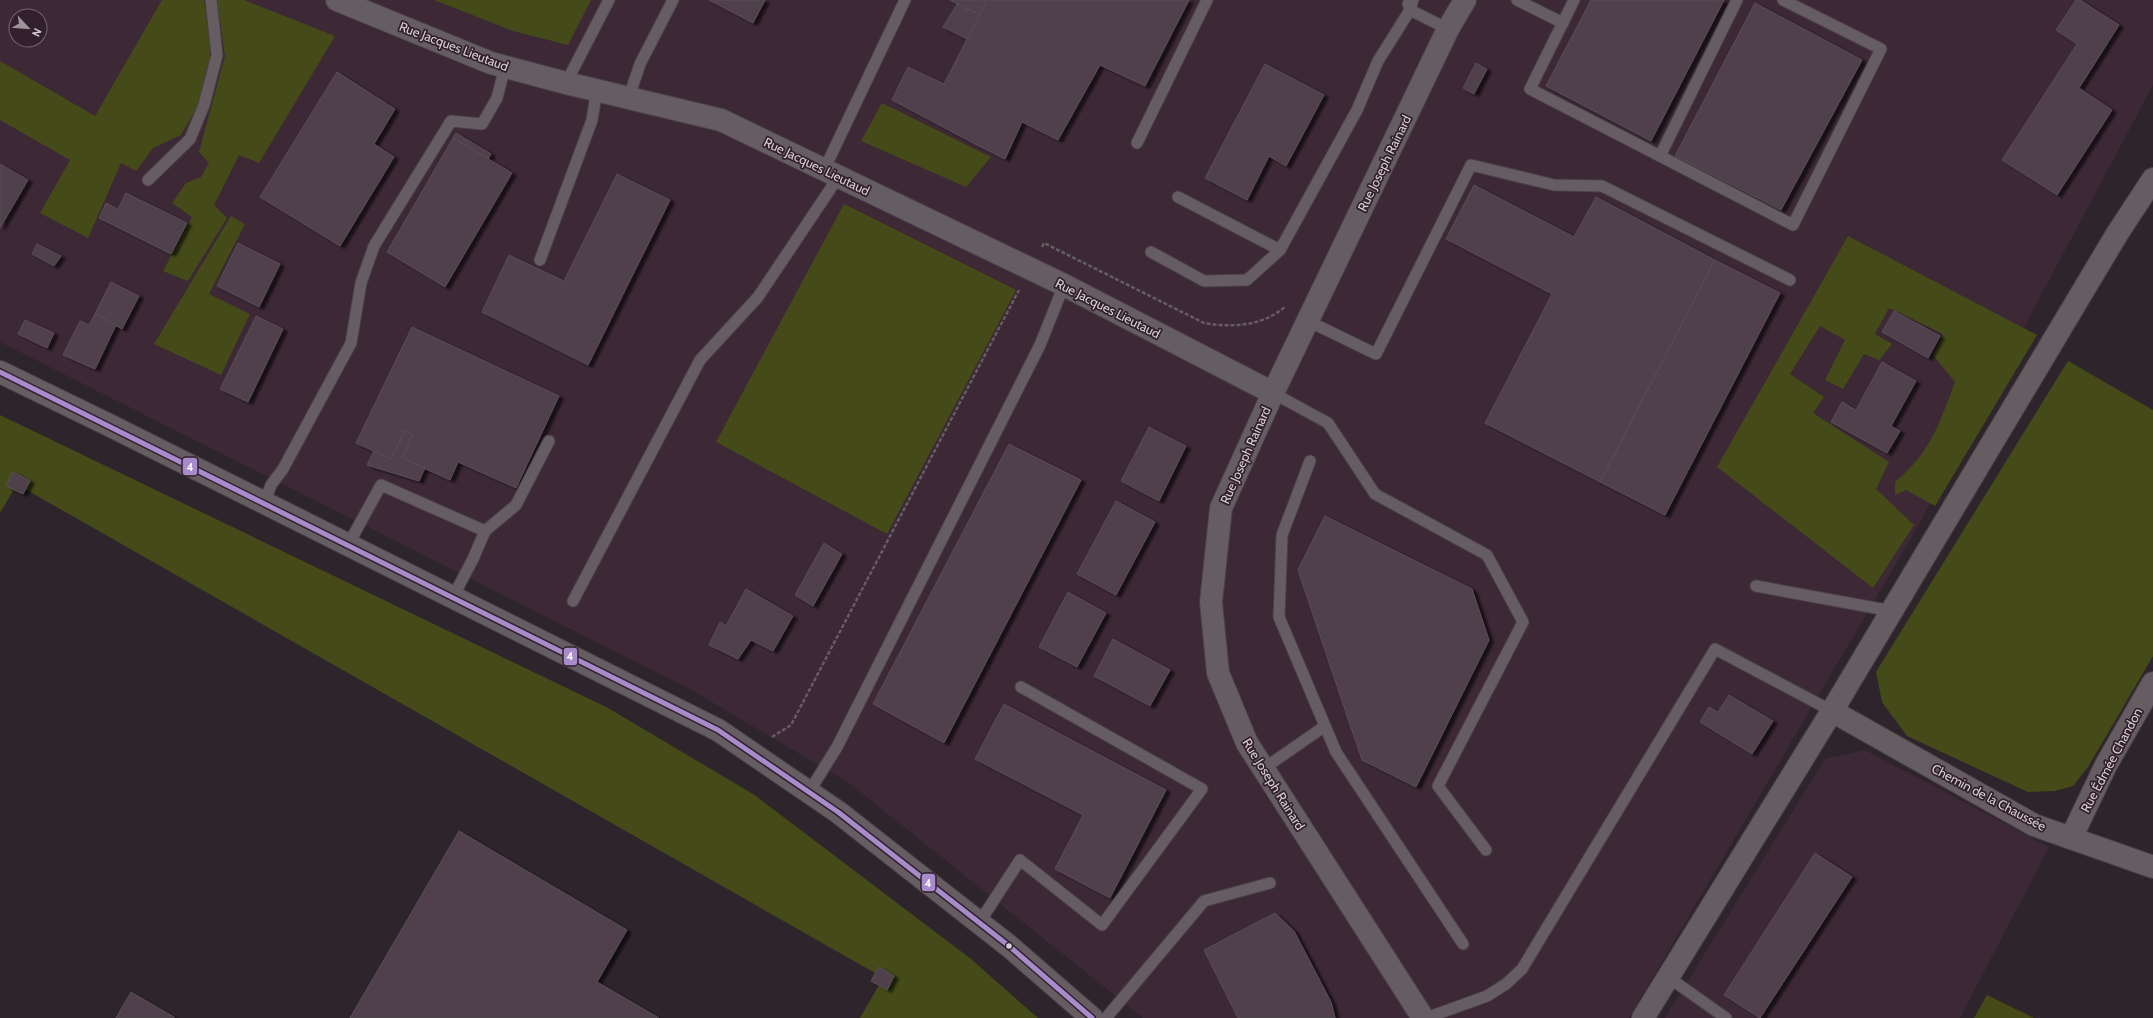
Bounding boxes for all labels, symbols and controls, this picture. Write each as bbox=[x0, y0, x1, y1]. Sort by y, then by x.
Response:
north arrow bbox=[8, 8, 48, 48]
street label: Rue Jacques Lieutaud bbox=[397, 18, 511, 74]
text: N bbox=[29, 26, 45, 39]
street label: Rue Joseph Rainard bbox=[1354, 112, 1414, 214]
street label: Rue Jacques Lieutaud bbox=[761, 133, 873, 199]
street label: Rue Jacques Lieutaud bbox=[1053, 275, 1163, 341]
street label: Rue Joseph Rainard bbox=[1216, 404, 1274, 506]
line badge: 4 bbox=[182, 457, 198, 476]
text: 4 bbox=[187, 460, 194, 474]
line badge: 4 bbox=[563, 647, 578, 666]
text: 4 bbox=[567, 649, 574, 663]
street label: Rue Édmée Chandon bbox=[2076, 705, 2145, 815]
street label: Rue Joseph Rainard bbox=[1239, 735, 1309, 833]
street label: Chemin de la Chaussée bbox=[1929, 760, 2049, 834]
line badge: 4 bbox=[921, 873, 936, 892]
text: 4 bbox=[925, 876, 932, 890]
unlabelled marker bbox=[1004, 941, 1014, 951]

